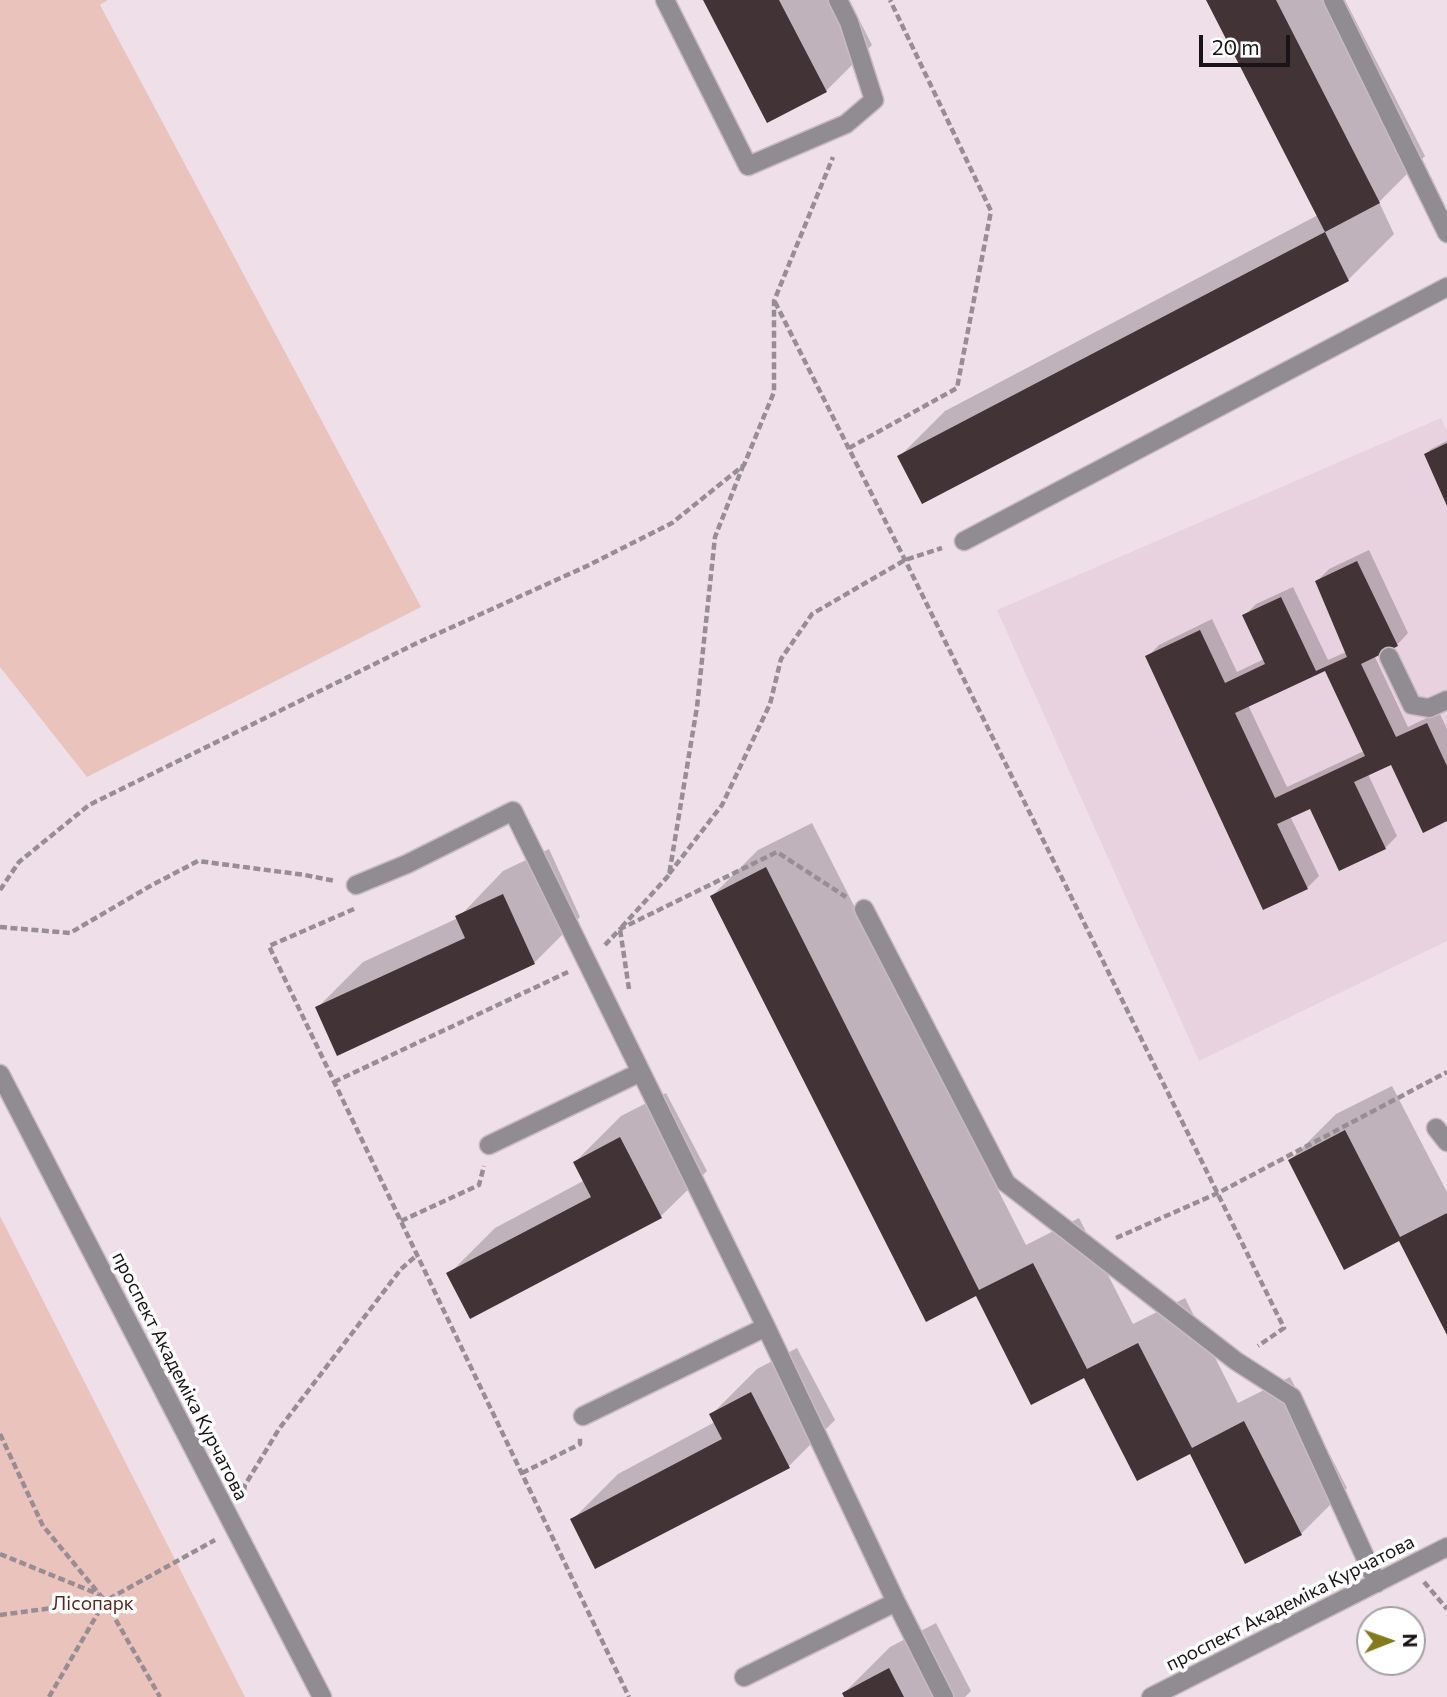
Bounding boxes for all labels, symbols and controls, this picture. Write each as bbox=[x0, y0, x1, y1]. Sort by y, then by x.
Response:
scale bar bbox=[1202, 21, 1293, 65]
text: 20 m bbox=[1212, 34, 1260, 59]
street label: проспект Академіка Курчатова bbox=[107, 1248, 253, 1504]
street label: проспект Академіка Курчатова bbox=[1162, 1530, 1418, 1676]
park label: Лісопарк bbox=[52, 1593, 134, 1615]
north arrow bbox=[1356, 1606, 1426, 1676]
text: N bbox=[1399, 1633, 1422, 1648]

